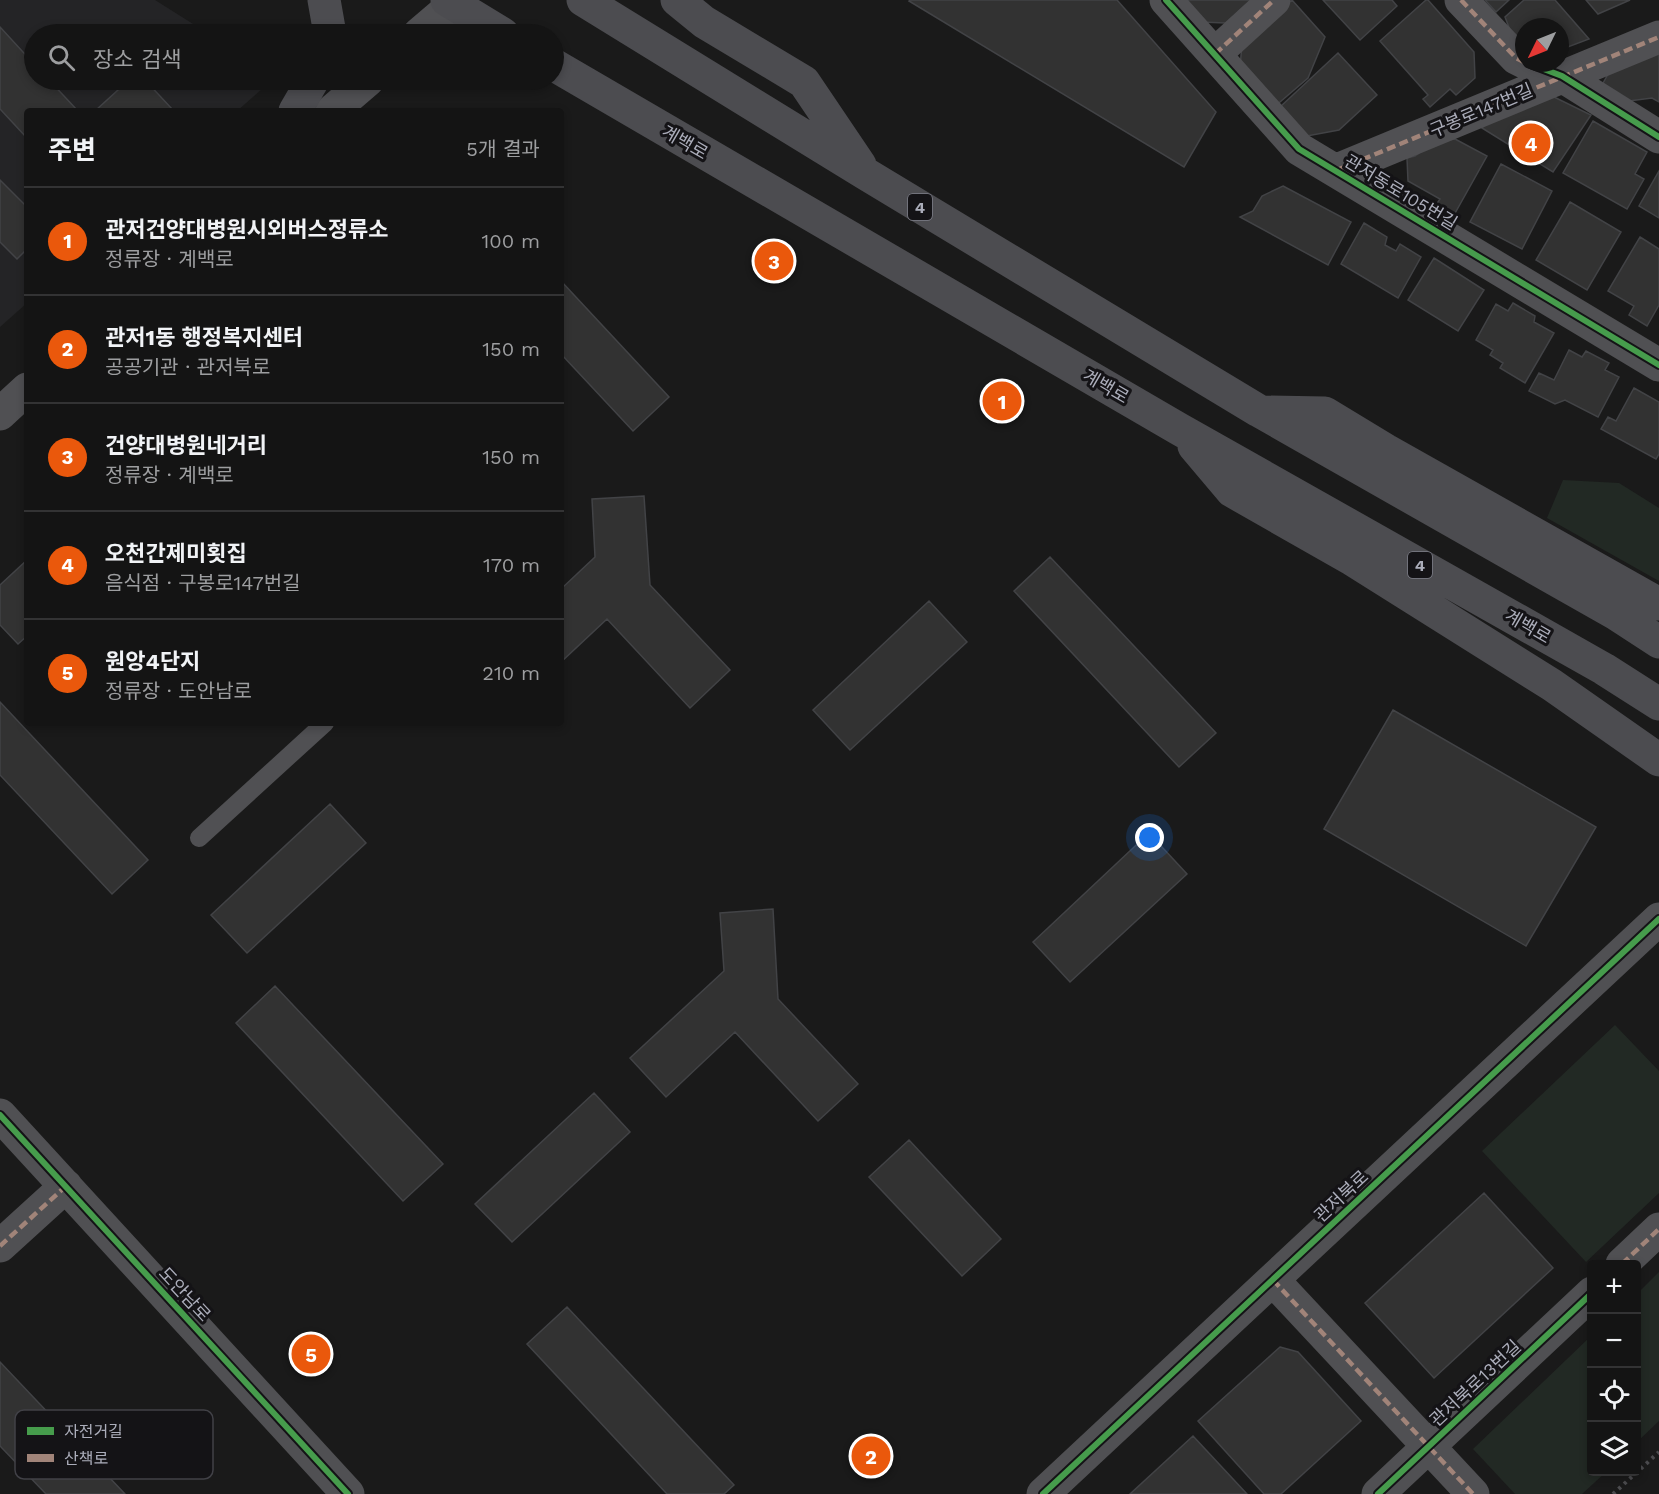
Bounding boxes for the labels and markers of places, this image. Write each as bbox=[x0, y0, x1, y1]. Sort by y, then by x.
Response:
pin: 4 bbox=[1512, 120, 1550, 166]
pin: 3 bbox=[754, 238, 794, 284]
pin: 1 bbox=[982, 378, 1022, 424]
pin: 5 bbox=[292, 1332, 330, 1376]
pin: 2 bbox=[852, 1434, 890, 1478]

